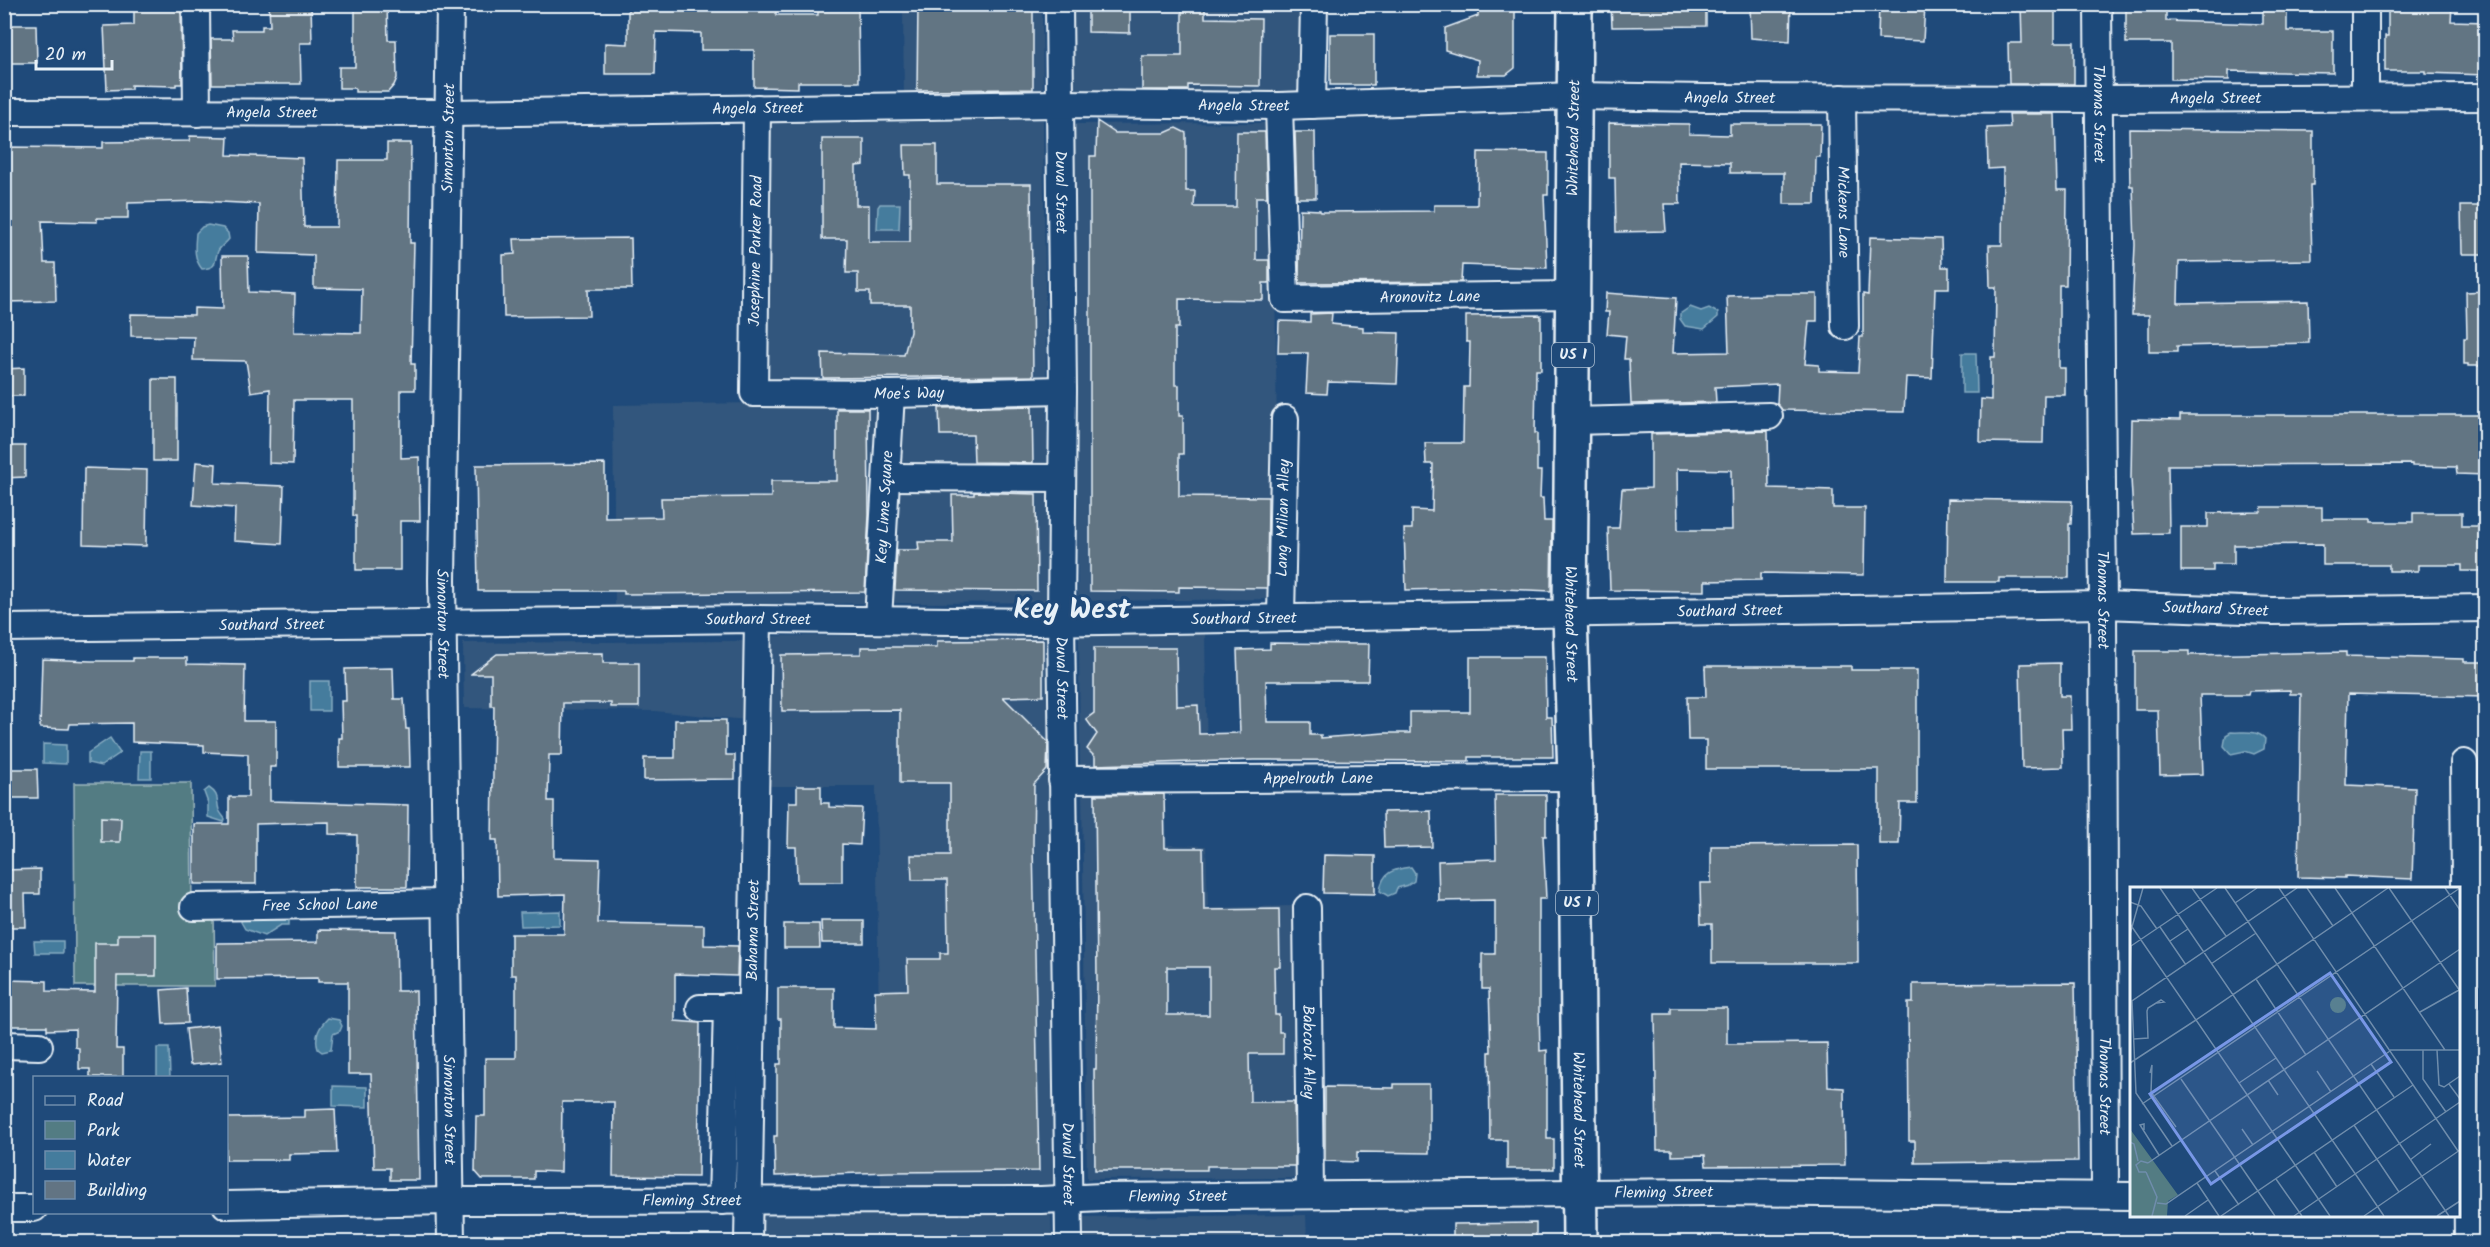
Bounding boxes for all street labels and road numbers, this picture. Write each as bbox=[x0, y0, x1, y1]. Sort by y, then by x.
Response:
street label: Thomas Street bbox=[2086, 65, 2112, 164]
street label: Whitehead Street bbox=[1560, 79, 1588, 196]
street label: Simonton Street bbox=[436, 82, 462, 193]
street label: Angela Street bbox=[1684, 85, 1776, 111]
street label: Angela Street bbox=[2170, 86, 2262, 111]
street label: Angela Street bbox=[1198, 93, 1291, 119]
street label: Angela Street bbox=[712, 95, 805, 122]
street label: Angela Street bbox=[226, 100, 319, 125]
street label: Duval Street bbox=[1048, 150, 1074, 235]
street label: Mickens Lane bbox=[1830, 166, 1857, 258]
street label: Josephine Parker Road bbox=[742, 174, 770, 327]
street label: Aronovitz Lane bbox=[1380, 284, 1480, 310]
road number: US 1 bbox=[1552, 343, 1594, 367]
street label: Moe's Way bbox=[874, 380, 945, 407]
street label: Key Lime Square bbox=[869, 450, 900, 564]
street label: Lang Milian Alley bbox=[1269, 458, 1297, 577]
street label: Thomas Street bbox=[2090, 551, 2116, 650]
street label: Whitehead Street bbox=[1557, 566, 1585, 683]
street label: Simonton Street bbox=[429, 569, 456, 680]
street label: Southard Street bbox=[2162, 595, 2270, 623]
street label: Southard Street bbox=[1677, 598, 1784, 624]
street label: Southard Street bbox=[1191, 605, 1298, 632]
street label: Southard Street bbox=[705, 606, 812, 632]
street label: Southard Street bbox=[219, 612, 326, 638]
street label: Duval Street bbox=[1049, 636, 1075, 721]
street label: Appelrouth Lane bbox=[1263, 766, 1373, 791]
street label: Bahama Street bbox=[740, 878, 766, 981]
road number: US 1 bbox=[1556, 891, 1598, 915]
street label: Free School Lane bbox=[262, 892, 378, 918]
street label: Babcock Alley bbox=[1296, 1005, 1322, 1100]
street label: Thomas Street bbox=[2092, 1037, 2117, 1136]
street label: Whitehead Street bbox=[1566, 1051, 1592, 1169]
street label: Simonton Street bbox=[436, 1055, 462, 1166]
street label: Duval Street bbox=[1055, 1122, 1081, 1207]
street label: Fleming Street bbox=[1614, 1179, 1714, 1205]
street label: Fleming Street bbox=[1128, 1183, 1228, 1209]
street label: Fleming Street bbox=[642, 1188, 742, 1213]

